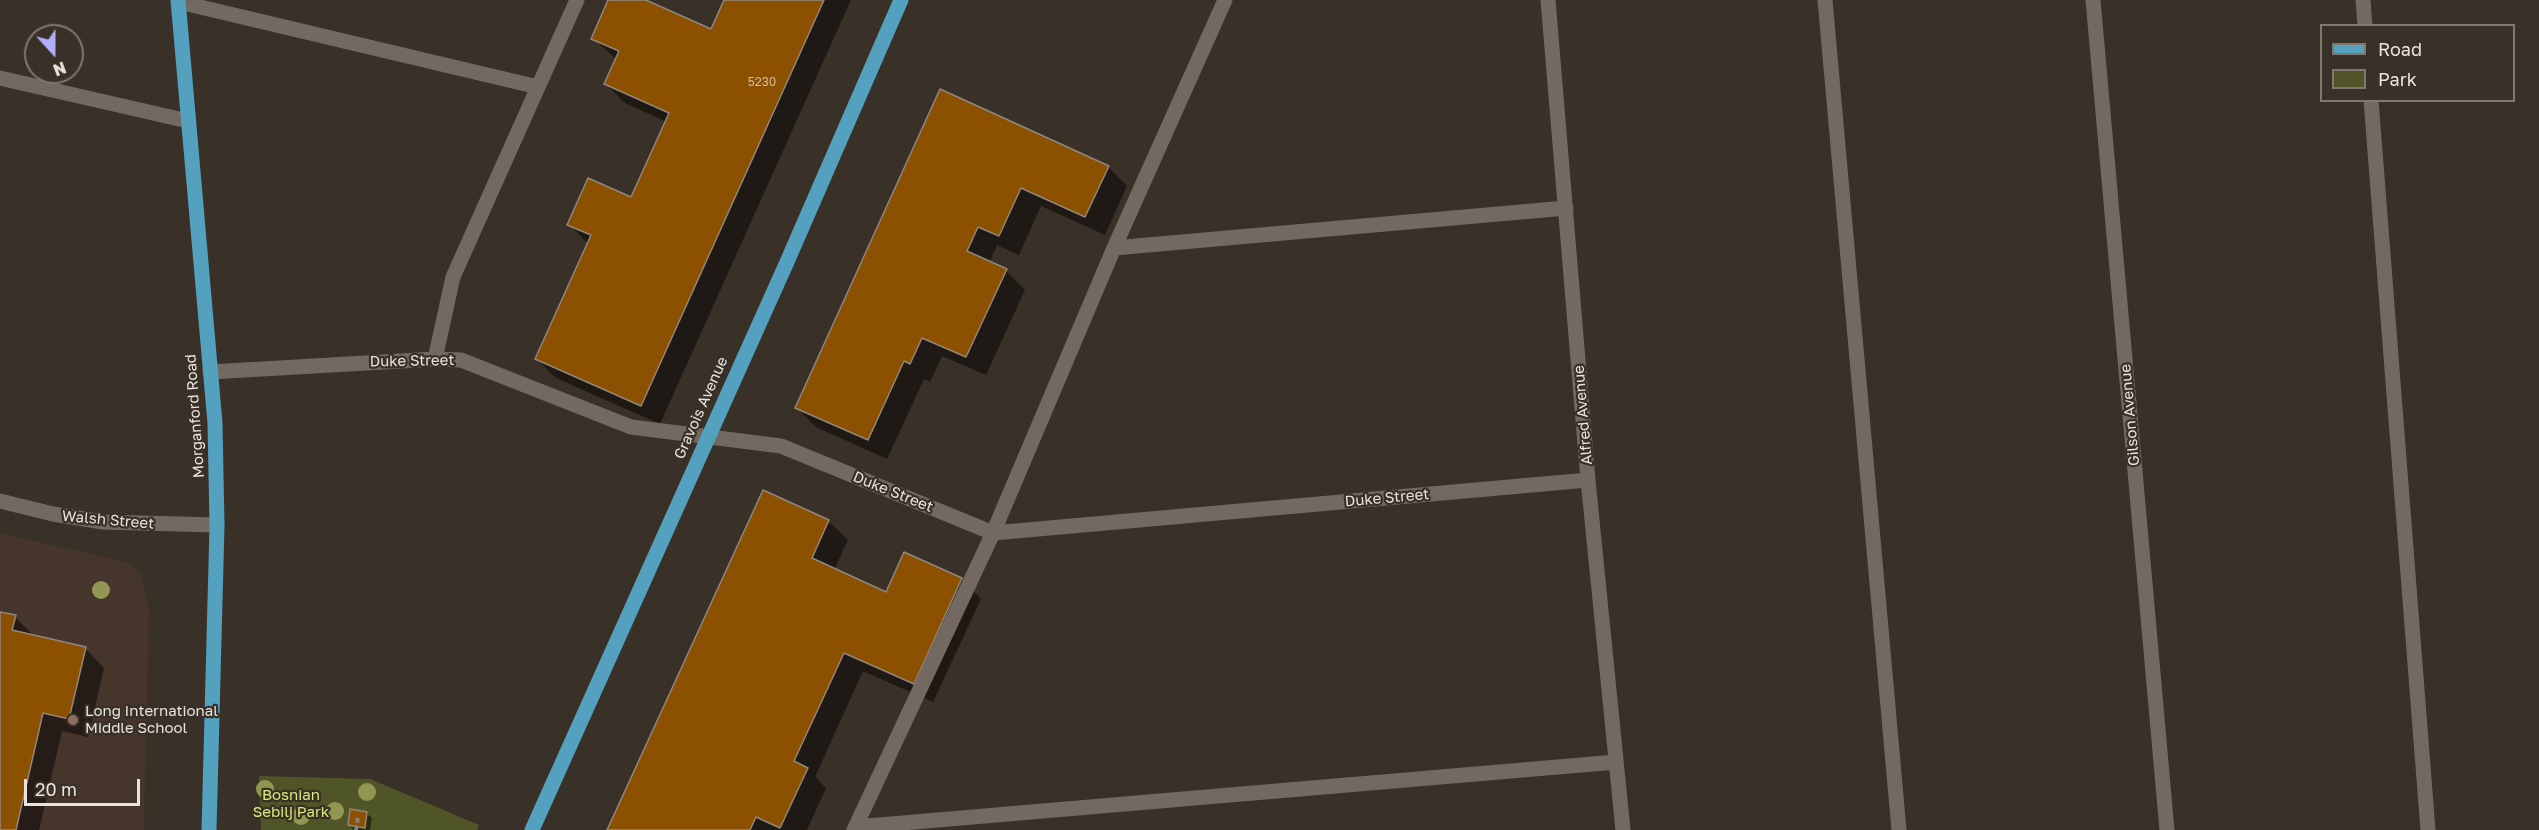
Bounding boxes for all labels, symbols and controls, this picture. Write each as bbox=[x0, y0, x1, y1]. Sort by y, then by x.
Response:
north arrow bbox=[24, 24, 84, 84]
legend bbox=[2320, 24, 2515, 102]
text: Road bbox=[2378, 38, 2422, 60]
text: N bbox=[50, 57, 69, 80]
text: Park bbox=[2378, 68, 2417, 90]
house number: 5230 bbox=[748, 75, 776, 89]
street label: Duke Street bbox=[370, 351, 454, 371]
street label: Morganford Road bbox=[182, 353, 208, 479]
street label: Gravois Avenue bbox=[670, 354, 732, 462]
street label: Gilson Avenue bbox=[2117, 363, 2143, 467]
street label: Alfred Avenue bbox=[1570, 364, 1596, 466]
street label: Duke Street bbox=[850, 468, 936, 516]
street label: Duke Street bbox=[1344, 485, 1430, 511]
street label: Walsh Street bbox=[61, 507, 155, 533]
place label: Long International Middle School bbox=[85, 702, 218, 737]
marker: Long International Middle School bbox=[66, 713, 80, 727]
scale bar bbox=[27, 767, 142, 805]
text: 20 m bbox=[35, 778, 77, 800]
park label: Bosnian Sebilj Park bbox=[253, 786, 329, 821]

